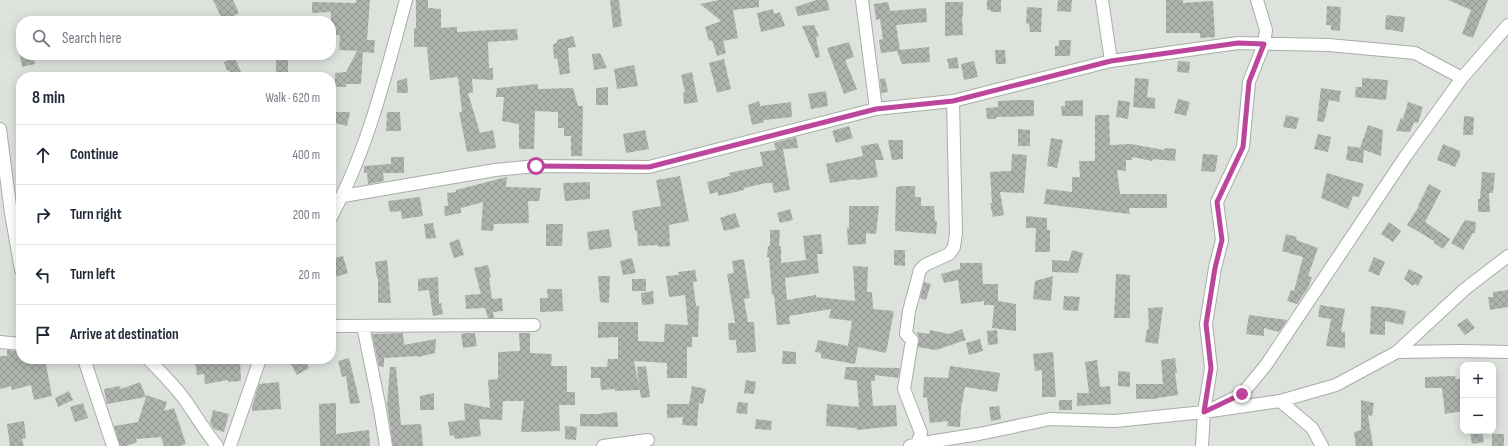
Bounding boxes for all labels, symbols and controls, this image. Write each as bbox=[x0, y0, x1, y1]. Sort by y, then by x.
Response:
search box bbox=[16, 16, 336, 60]
icon: search bbox=[30, 27, 52, 49]
text: Search here bbox=[62, 29, 122, 48]
text: 8 min bbox=[32, 88, 65, 108]
text: Walk · 620 m bbox=[265, 90, 320, 106]
icon: ahead bbox=[32, 144, 54, 166]
text: Continue bbox=[70, 145, 119, 164]
text: 400 m bbox=[293, 147, 320, 163]
route start bbox=[527, 157, 545, 175]
icon: right bbox=[32, 204, 54, 226]
text: Turn right bbox=[70, 205, 122, 224]
text: 200 m bbox=[293, 207, 320, 223]
icon: left bbox=[32, 264, 54, 286]
text: Turn left bbox=[70, 265, 115, 284]
text: 20 m bbox=[298, 267, 320, 283]
icon: arrive bbox=[32, 324, 54, 346]
text: Arrive at destination bbox=[70, 325, 179, 344]
map controls bbox=[1460, 362, 1496, 434]
button: + bbox=[1460, 362, 1496, 398]
route end bbox=[1233, 385, 1251, 403]
button: − bbox=[1460, 398, 1496, 434]

